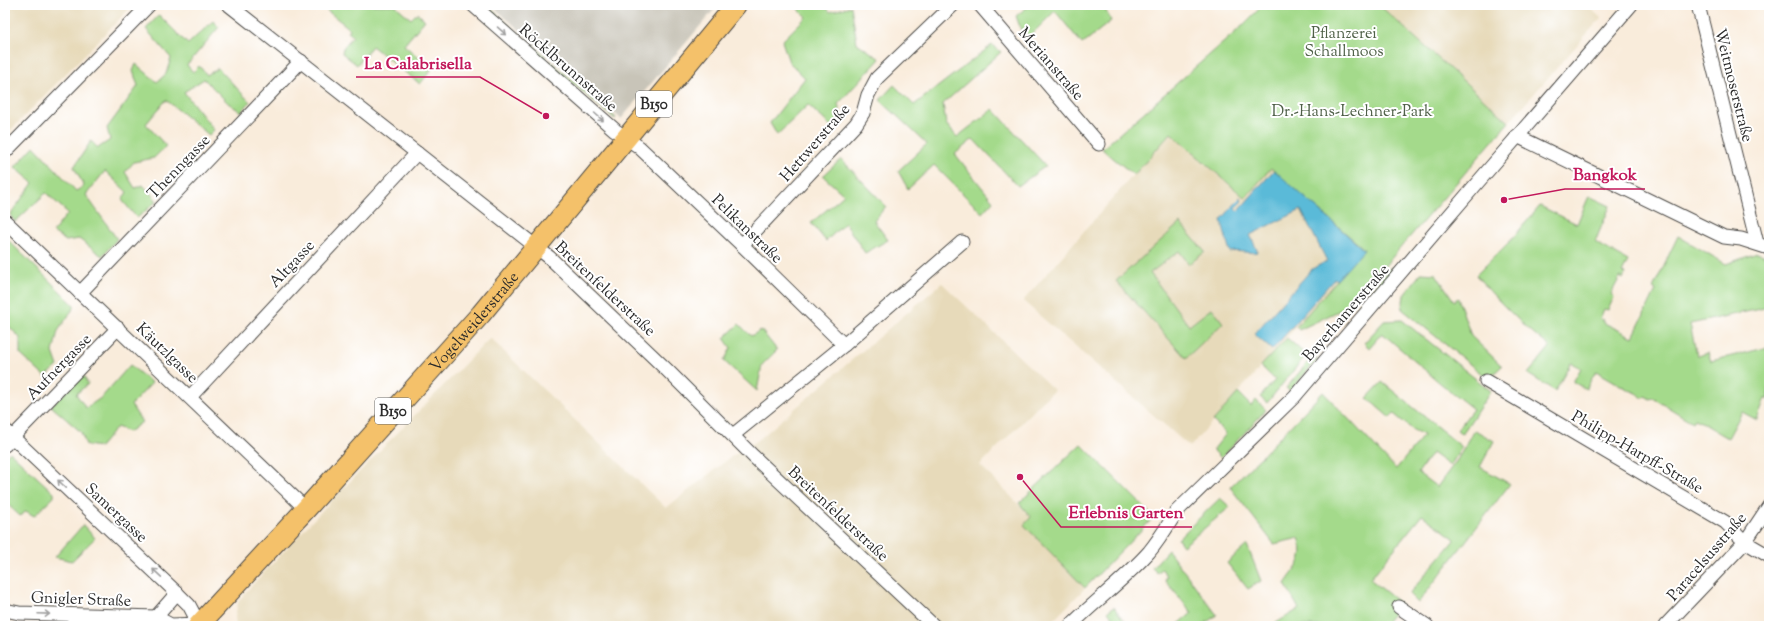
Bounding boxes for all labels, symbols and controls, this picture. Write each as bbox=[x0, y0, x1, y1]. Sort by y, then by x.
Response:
street label: Röcklbrunnstraße bbox=[513, 19, 622, 118]
street label: Merianstraße bbox=[1012, 23, 1088, 106]
park label: Pflanzerei Schallmoos bbox=[1304, 23, 1384, 64]
one-way arrow bbox=[497, 26, 507, 35]
street label: Weitmoserstraße bbox=[1707, 26, 1758, 145]
callout: La Calabrisella bbox=[356, 48, 480, 77]
text: La Calabrisella bbox=[364, 53, 472, 77]
road number: B150 bbox=[636, 91, 672, 117]
street label: Hettwerstraße bbox=[775, 100, 856, 188]
park label: Dr.-Hans-Lechner-Park bbox=[1271, 101, 1433, 124]
one-way arrow bbox=[594, 112, 605, 121]
street label: Thenngasse bbox=[143, 130, 217, 205]
callout: Bangkok bbox=[1565, 160, 1645, 189]
text: Bangkok bbox=[1573, 164, 1638, 188]
street label: Pelikanstraße bbox=[705, 190, 787, 270]
street label: Altgasse bbox=[265, 236, 321, 294]
street label: Breitenfelderstraße bbox=[549, 237, 660, 343]
street label: Bayerhamerstraße bbox=[1298, 260, 1396, 367]
street label: Vogelweiderstraße bbox=[425, 267, 526, 378]
street label: Käutzlgasse bbox=[130, 318, 203, 390]
street label: Aufnergasse bbox=[22, 329, 98, 406]
road number: B150 bbox=[375, 398, 411, 424]
street label: Philipp-Harpff-Straße bbox=[1567, 406, 1707, 500]
street label: Breitenfelderstraße bbox=[782, 462, 893, 568]
one-way arrow bbox=[57, 479, 67, 489]
street label: Samergasse bbox=[79, 479, 152, 549]
callout: Erlebnis Garten bbox=[1061, 498, 1192, 527]
text: Erlebnis Garten bbox=[1068, 502, 1184, 526]
street label: Paracelsusstraße bbox=[1663, 508, 1753, 607]
one-way arrow bbox=[151, 569, 162, 578]
street label: Gnigler Straße bbox=[30, 587, 131, 614]
one-way arrow bbox=[37, 610, 50, 617]

